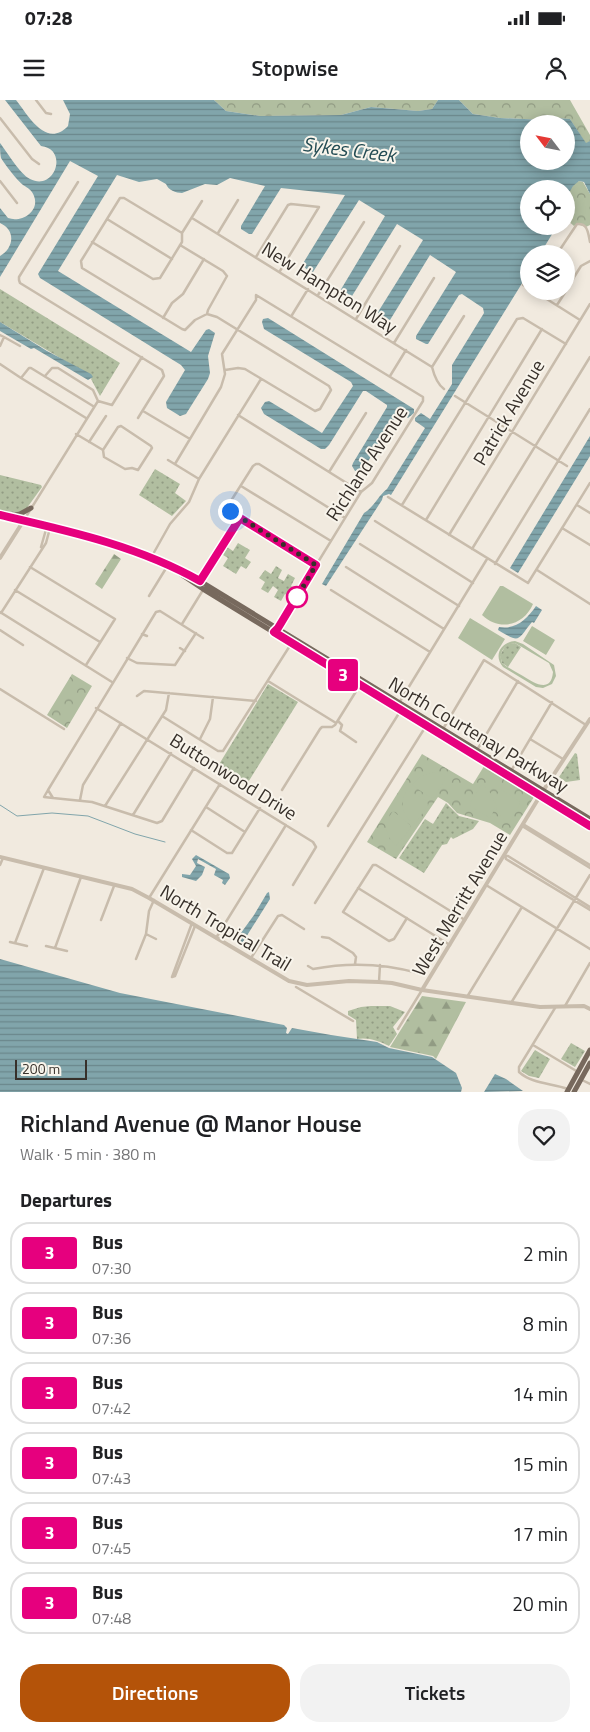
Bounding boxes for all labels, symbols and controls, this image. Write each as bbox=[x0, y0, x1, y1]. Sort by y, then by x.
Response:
text: 07:28 bbox=[25, 3, 72, 32]
text: Stopwise bbox=[252, 51, 338, 85]
icon: menu bbox=[20, 54, 48, 82]
icon: person bbox=[542, 54, 570, 82]
north arrow bbox=[520, 115, 575, 170]
map controls bbox=[520, 115, 575, 300]
water label: Sykes Creek bbox=[301, 128, 399, 170]
button: locate bbox=[520, 180, 575, 235]
street label: New Hampton Way bbox=[256, 234, 404, 340]
button: layers bbox=[520, 245, 575, 300]
street label: Patrick Avenue bbox=[465, 353, 551, 471]
street label: Richland Avenue bbox=[318, 400, 414, 526]
your location bbox=[218, 499, 243, 524]
unlabelled marker bbox=[286, 586, 308, 608]
line badge: 3 bbox=[327, 659, 359, 691]
text: 3 bbox=[338, 661, 348, 688]
street label: North Courtenay Parkway bbox=[383, 669, 575, 799]
street label: Buttonwood Drive bbox=[165, 725, 303, 827]
street label: West Merritt Avenue bbox=[404, 825, 514, 981]
street label: North Tropical Trail bbox=[155, 876, 297, 978]
scale bar bbox=[15, 1057, 88, 1080]
text: 200 m bbox=[22, 1058, 60, 1079]
text: Richland Avenue @ Manor House bbox=[20, 1105, 362, 1141]
button: heart bbox=[518, 1109, 570, 1161]
text: Walk · 5 min · 380 m bbox=[20, 1142, 156, 1166]
text: Departures bbox=[20, 1185, 112, 1214]
text: Bus bbox=[92, 1227, 123, 1256]
text: 3 bbox=[44, 1239, 55, 1266]
text: 2 min bbox=[523, 1239, 568, 1268]
text: 07:30 bbox=[92, 1256, 131, 1280]
text: Bus bbox=[92, 1297, 123, 1326]
text: 3 bbox=[44, 1309, 55, 1336]
text: 8 min bbox=[523, 1309, 568, 1338]
text: 07:36 bbox=[92, 1326, 131, 1350]
text: Bus bbox=[92, 1367, 123, 1396]
text: 3 bbox=[44, 1379, 55, 1406]
text: 14 min bbox=[512, 1379, 568, 1408]
text: 07:42 bbox=[92, 1396, 131, 1420]
text: Bus bbox=[92, 1437, 123, 1466]
text: 3 bbox=[44, 1449, 55, 1476]
text: 15 min bbox=[512, 1449, 568, 1478]
text: 07:43 bbox=[92, 1466, 131, 1490]
text: Bus bbox=[92, 1507, 123, 1536]
text: 3 bbox=[44, 1519, 55, 1546]
text: 17 min bbox=[512, 1519, 568, 1548]
text: 07:45 bbox=[92, 1536, 131, 1560]
text: Bus bbox=[92, 1577, 123, 1606]
text: 3 bbox=[44, 1589, 55, 1616]
text: 20 min bbox=[512, 1589, 568, 1618]
text: 07:48 bbox=[92, 1606, 131, 1630]
button: Directions bbox=[20, 1664, 290, 1722]
button: Tickets bbox=[300, 1664, 570, 1722]

